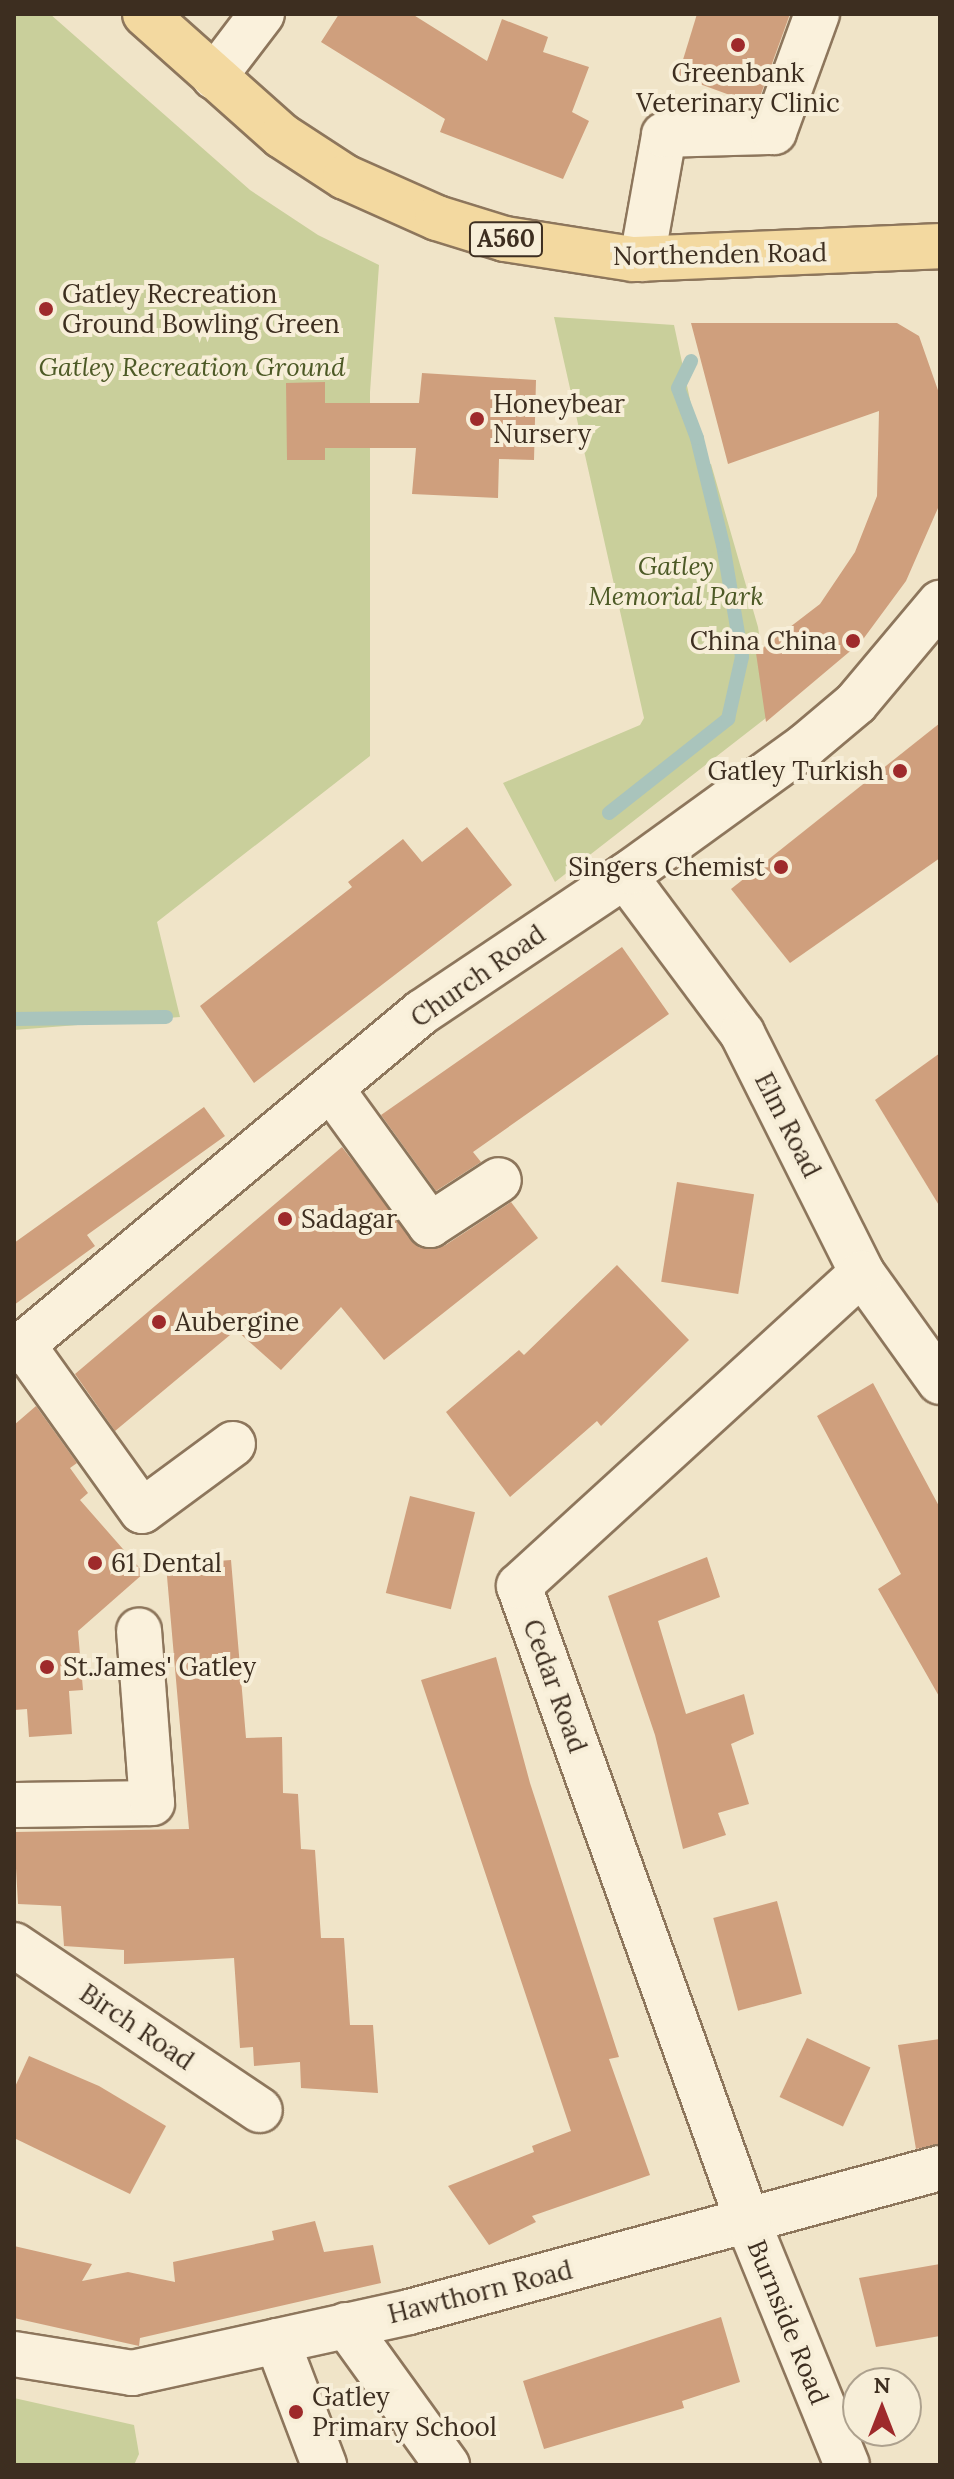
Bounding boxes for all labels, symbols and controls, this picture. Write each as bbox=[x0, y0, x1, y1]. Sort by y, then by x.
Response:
marker: Greenbank Veterinary Clinic bbox=[729, 36, 747, 54]
place label: Greenbank Veterinary Clinic bbox=[636, 57, 840, 118]
road number: A560 bbox=[468, 219, 544, 259]
street label: Northenden Road bbox=[613, 237, 827, 271]
place label: Gatley Recreation Ground Bowling Green bbox=[62, 278, 340, 340]
marker: Gatley Recreation Ground Bowling Green bbox=[37, 300, 55, 318]
park label: Gatley Recreation Ground bbox=[38, 351, 346, 383]
place label: Honeybear Nursery bbox=[493, 388, 625, 450]
marker: Honeybear Nursery bbox=[468, 410, 486, 428]
park label: Gatley Memorial Park bbox=[588, 550, 764, 612]
place label: China China bbox=[690, 625, 837, 657]
marker: China China bbox=[844, 632, 862, 650]
place label: Gatley Turkish bbox=[708, 755, 884, 787]
marker: Gatley Turkish bbox=[891, 762, 909, 780]
place label: Singers Chemist bbox=[568, 851, 765, 883]
marker: Singers Chemist bbox=[772, 858, 790, 876]
street label: Church Road bbox=[405, 918, 551, 1034]
street label: Elm Road bbox=[748, 1067, 828, 1183]
place label: Sadagar bbox=[301, 1203, 397, 1235]
marker: Sadagar bbox=[276, 1210, 294, 1228]
place label: Aubergine bbox=[175, 1306, 299, 1338]
marker: Aubergine bbox=[150, 1313, 168, 1331]
place label: 61 Dental bbox=[111, 1547, 222, 1579]
marker: 61 Dental bbox=[86, 1554, 104, 1572]
street label: Cedar Road bbox=[516, 1615, 594, 1757]
place label: St.James' Gatley bbox=[63, 1651, 256, 1683]
marker: St.James' Gatley bbox=[38, 1658, 56, 1676]
street label: Birch Road bbox=[74, 1977, 200, 2077]
street label: Burnside Road bbox=[741, 2235, 835, 2409]
street label: Hawthorn Road bbox=[385, 2254, 575, 2330]
north arrow bbox=[842, 2367, 922, 2447]
text: N bbox=[873, 2371, 891, 2399]
place label: Gatley Primary School bbox=[312, 2381, 497, 2442]
marker: Gatley Primary School bbox=[287, 2403, 305, 2421]

